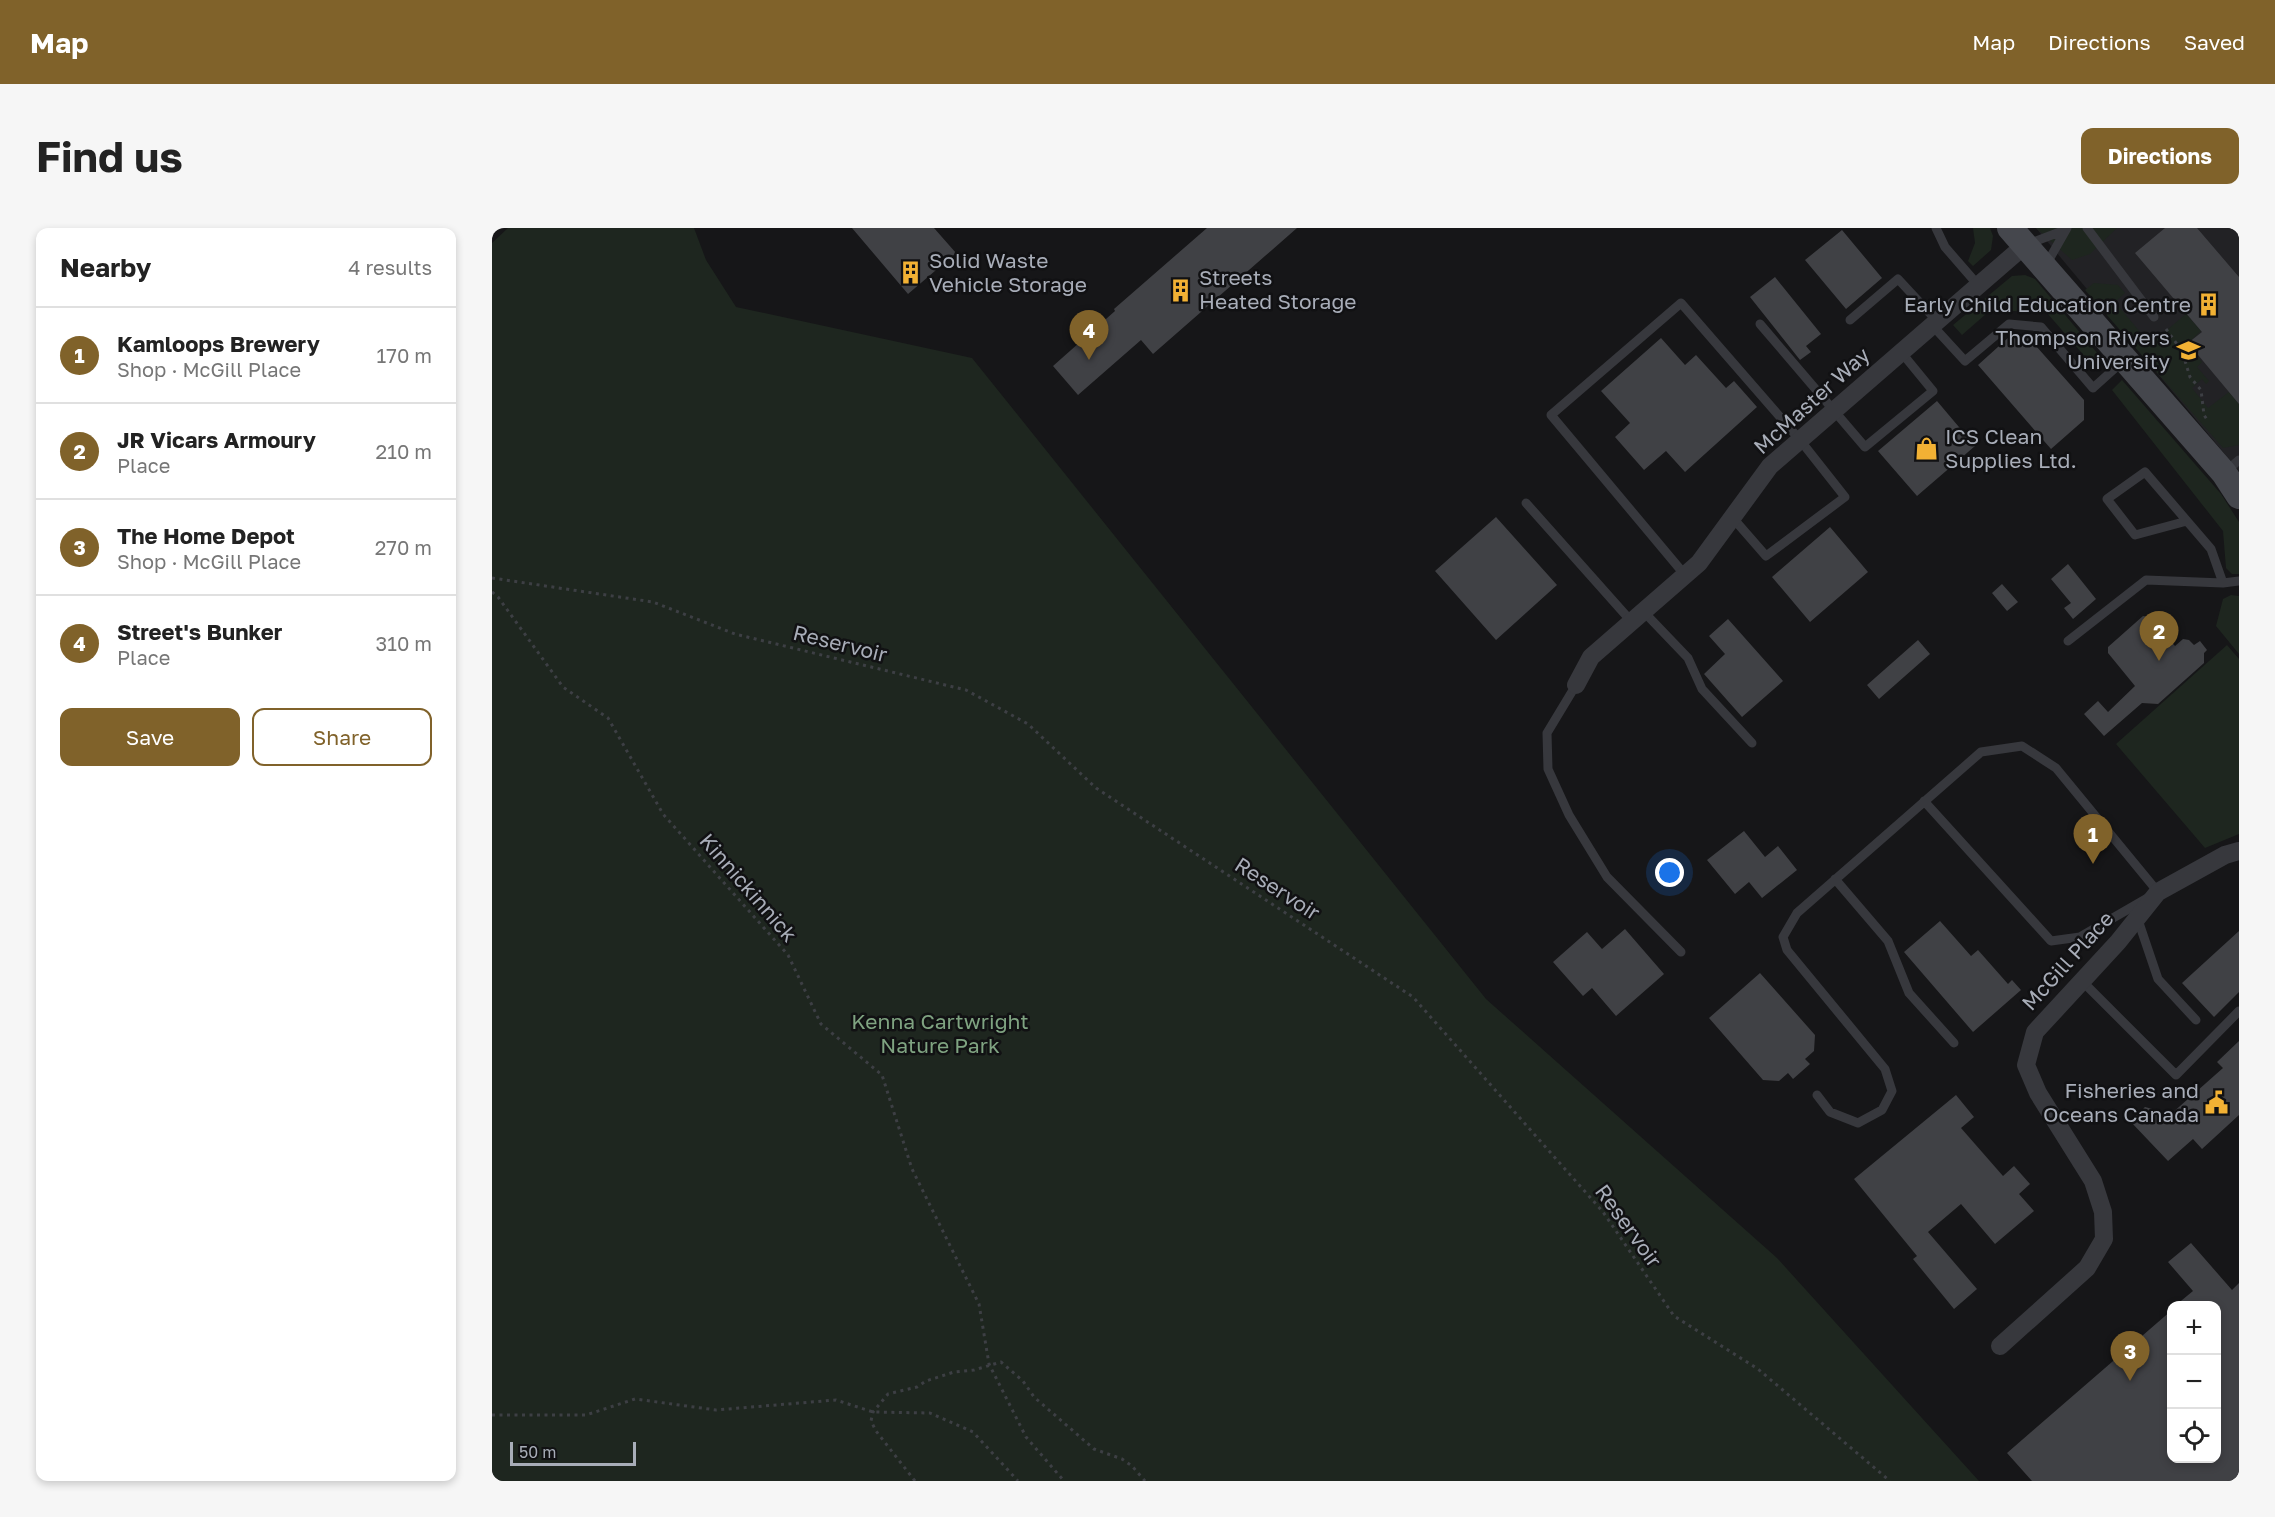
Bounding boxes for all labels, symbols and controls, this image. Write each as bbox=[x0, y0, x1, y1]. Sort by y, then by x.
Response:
text: Map bbox=[30, 26, 88, 59]
text: Map bbox=[1972, 29, 2015, 55]
text: Directions bbox=[2048, 29, 2151, 55]
text: Saved bbox=[2184, 29, 2245, 55]
button: Directions bbox=[2081, 128, 2239, 184]
text: Find us bbox=[36, 131, 183, 181]
place label: Solid Waste Vehicle Storage bbox=[929, 247, 1087, 297]
text: Nearby bbox=[60, 252, 151, 283]
text: 4 results bbox=[348, 255, 432, 279]
building icon: Solid Waste Vehicle Storage bbox=[898, 260, 924, 286]
place label: Streets Heated Storage bbox=[1199, 264, 1357, 314]
building icon: Streets Heated Storage bbox=[1168, 277, 1194, 303]
place label: Early Child Education Centre bbox=[1904, 291, 2191, 317]
building icon: Early Child Education Centre bbox=[2196, 292, 2222, 318]
pin: 4 bbox=[1070, 310, 1108, 360]
place label: Thompson Rivers University bbox=[1995, 324, 2170, 374]
text: Kamloops Brewery bbox=[117, 330, 320, 357]
school or university icon: Thompson Rivers University bbox=[2175, 337, 2201, 363]
street label: McMaster Way bbox=[1748, 341, 1875, 459]
text: 1 bbox=[74, 343, 85, 367]
text: 170 m bbox=[377, 343, 432, 367]
text: Shop · McGill Place bbox=[117, 357, 301, 381]
place label: ICS Clean Supplies Ltd. bbox=[1945, 423, 2077, 473]
text: JR Vicars Armoury bbox=[117, 426, 316, 453]
shop icon: ICS Clean Supplies Ltd. bbox=[1914, 436, 1940, 462]
text: 2 bbox=[73, 439, 86, 463]
text: 210 m bbox=[376, 439, 432, 463]
text: Place bbox=[117, 453, 170, 477]
text: The Home Depot bbox=[117, 522, 295, 549]
text: 3 bbox=[73, 535, 86, 559]
text: 270 m bbox=[375, 535, 432, 559]
text: Shop · McGill Place bbox=[117, 549, 301, 573]
pin: 2 bbox=[2140, 612, 2178, 661]
text: Street's Bunker bbox=[117, 618, 282, 645]
street label: Reservoir bbox=[790, 619, 890, 667]
text: 4 bbox=[73, 631, 86, 655]
text: 310 m bbox=[376, 631, 432, 655]
text: Place bbox=[117, 645, 170, 669]
button: Save bbox=[60, 708, 240, 766]
button: Share bbox=[252, 708, 432, 766]
pin: 1 bbox=[2074, 814, 2112, 864]
street label: Kinnickinnick bbox=[695, 828, 803, 947]
street label: Reservoir bbox=[1230, 851, 1325, 925]
your location bbox=[1655, 858, 1684, 887]
street label: McGill Place bbox=[2016, 905, 2119, 1015]
park label: Kenna Cartwright Nature Park bbox=[851, 1008, 1029, 1058]
place label: Fisheries and Oceans Canada bbox=[2043, 1077, 2199, 1127]
public building icon: Fisheries and Oceans Canada bbox=[2204, 1090, 2230, 1116]
street label: Reservoir bbox=[1590, 1179, 1668, 1272]
map controls bbox=[2167, 1301, 2221, 1463]
button: + bbox=[2167, 1301, 2221, 1355]
pin: 3 bbox=[2110, 1332, 2150, 1381]
button: − bbox=[2167, 1355, 2221, 1409]
button: locate bbox=[2167, 1409, 2221, 1463]
scale bar bbox=[510, 1439, 636, 1466]
text: 50 m bbox=[519, 1442, 556, 1462]

